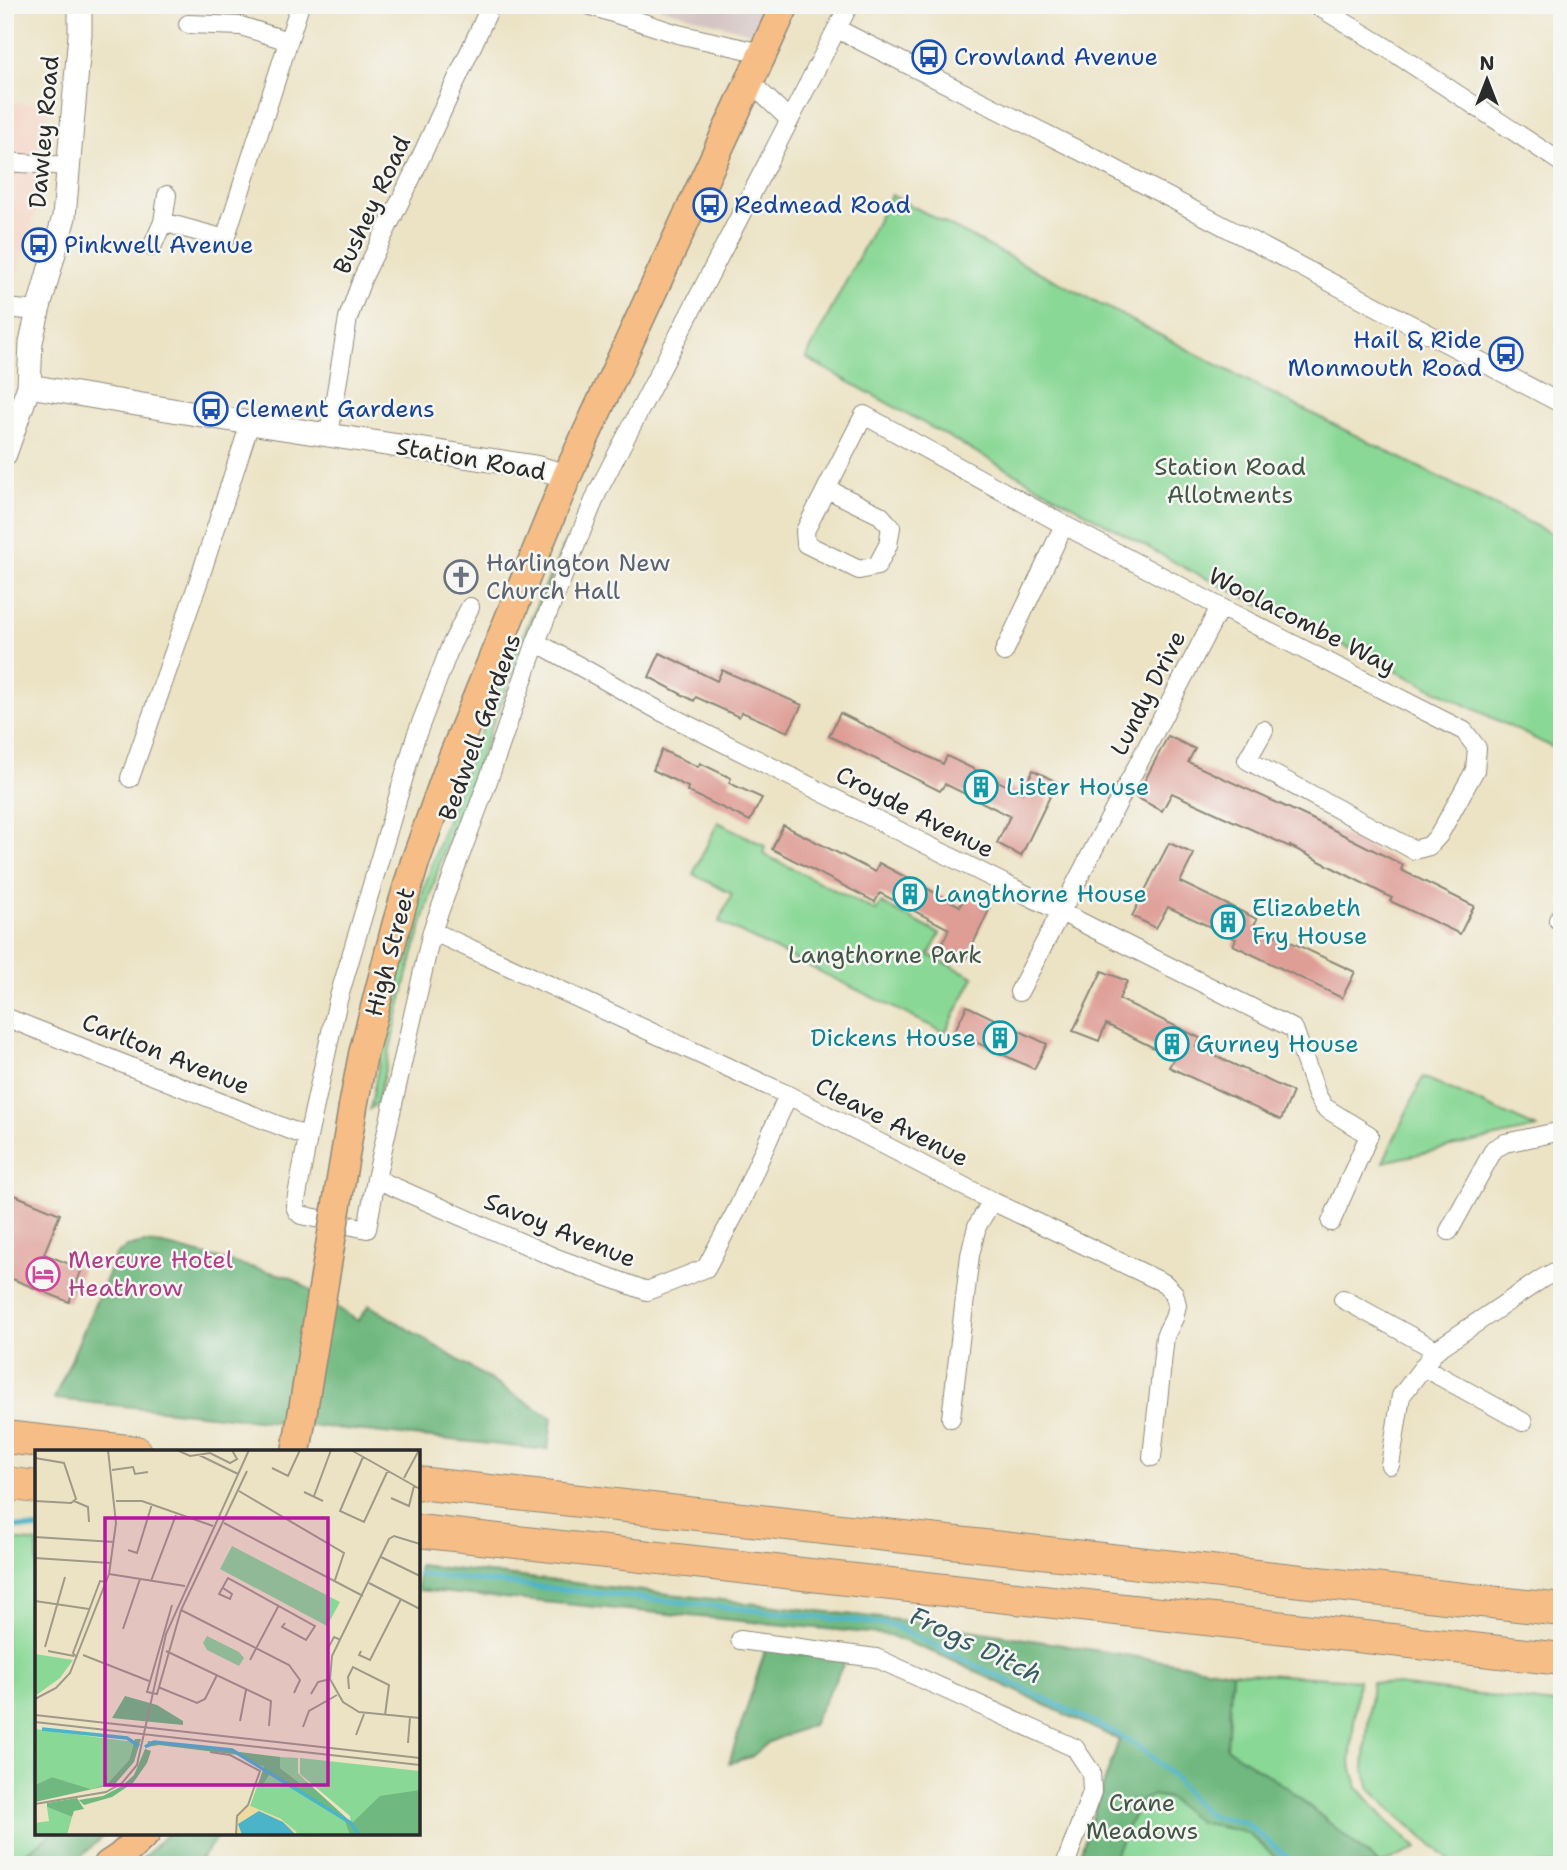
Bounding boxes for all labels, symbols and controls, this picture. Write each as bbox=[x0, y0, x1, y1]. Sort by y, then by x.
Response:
bus stop icon: Crowland Avenue bbox=[910, 38, 948, 76]
place label: Crowland Avenue bbox=[954, 41, 1158, 73]
north arrow bbox=[1452, 46, 1522, 116]
text: N bbox=[1479, 51, 1495, 76]
street label: Dawley Road bbox=[21, 54, 67, 210]
street label: Bushey Road bbox=[326, 131, 418, 279]
bus stop icon: Redmead Road bbox=[691, 186, 729, 224]
place label: Redmead Road bbox=[734, 189, 911, 221]
bus stop icon: Pinkwell Avenue bbox=[20, 226, 58, 264]
place label: Pinkwell Avenue bbox=[64, 229, 254, 261]
place label: Hail & Ride Monmouth Road bbox=[1288, 324, 1482, 384]
bus stop icon: Hail & Ride Monmouth Road bbox=[1487, 335, 1525, 373]
bus stop icon: Clement Gardens bbox=[192, 390, 230, 428]
place label: Clement Gardens bbox=[235, 393, 435, 425]
street label: Station Road bbox=[394, 430, 548, 488]
park label: Station Road Allotments bbox=[1154, 451, 1306, 511]
place label: Harlington New Church Hall bbox=[486, 547, 670, 607]
church icon: Harlington New Church Hall bbox=[442, 558, 480, 596]
street label: Woolacombe Way bbox=[1203, 560, 1401, 682]
street label: Lundy Drive bbox=[1103, 625, 1193, 761]
street label: Bedwell Gardens bbox=[431, 629, 529, 825]
street label: Croyde Avenue bbox=[830, 758, 1000, 866]
building icon: Lister House bbox=[962, 768, 1000, 806]
place label: Lister House bbox=[1006, 771, 1149, 803]
building icon: Langthorne House bbox=[891, 875, 929, 913]
place label: Langthorne House bbox=[934, 878, 1147, 910]
street label: High Street bbox=[357, 884, 423, 1020]
place label: Elizabeth Fry House bbox=[1252, 892, 1368, 952]
building icon: Elizabeth Fry House bbox=[1209, 903, 1247, 941]
park label: Langthorne Park bbox=[788, 939, 982, 971]
street label: Carlton Avenue bbox=[77, 1006, 255, 1102]
building icon: Dickens House bbox=[981, 1019, 1019, 1057]
place label: Dickens House bbox=[811, 1022, 976, 1054]
building icon: Gurney House bbox=[1153, 1025, 1191, 1063]
place label: Gurney House bbox=[1196, 1028, 1359, 1060]
street label: Cleave Avenue bbox=[810, 1070, 974, 1174]
street label: Savoy Avenue bbox=[479, 1185, 641, 1275]
place label: Mercure Hotel Heathrow bbox=[68, 1244, 234, 1304]
hotel icon: Mercure Hotel Heathrow bbox=[24, 1255, 62, 1293]
inset map bbox=[35, 1450, 420, 1835]
water label: Frogs Ditch bbox=[904, 1597, 1048, 1692]
park label: Crane Meadows bbox=[1086, 1787, 1198, 1847]

